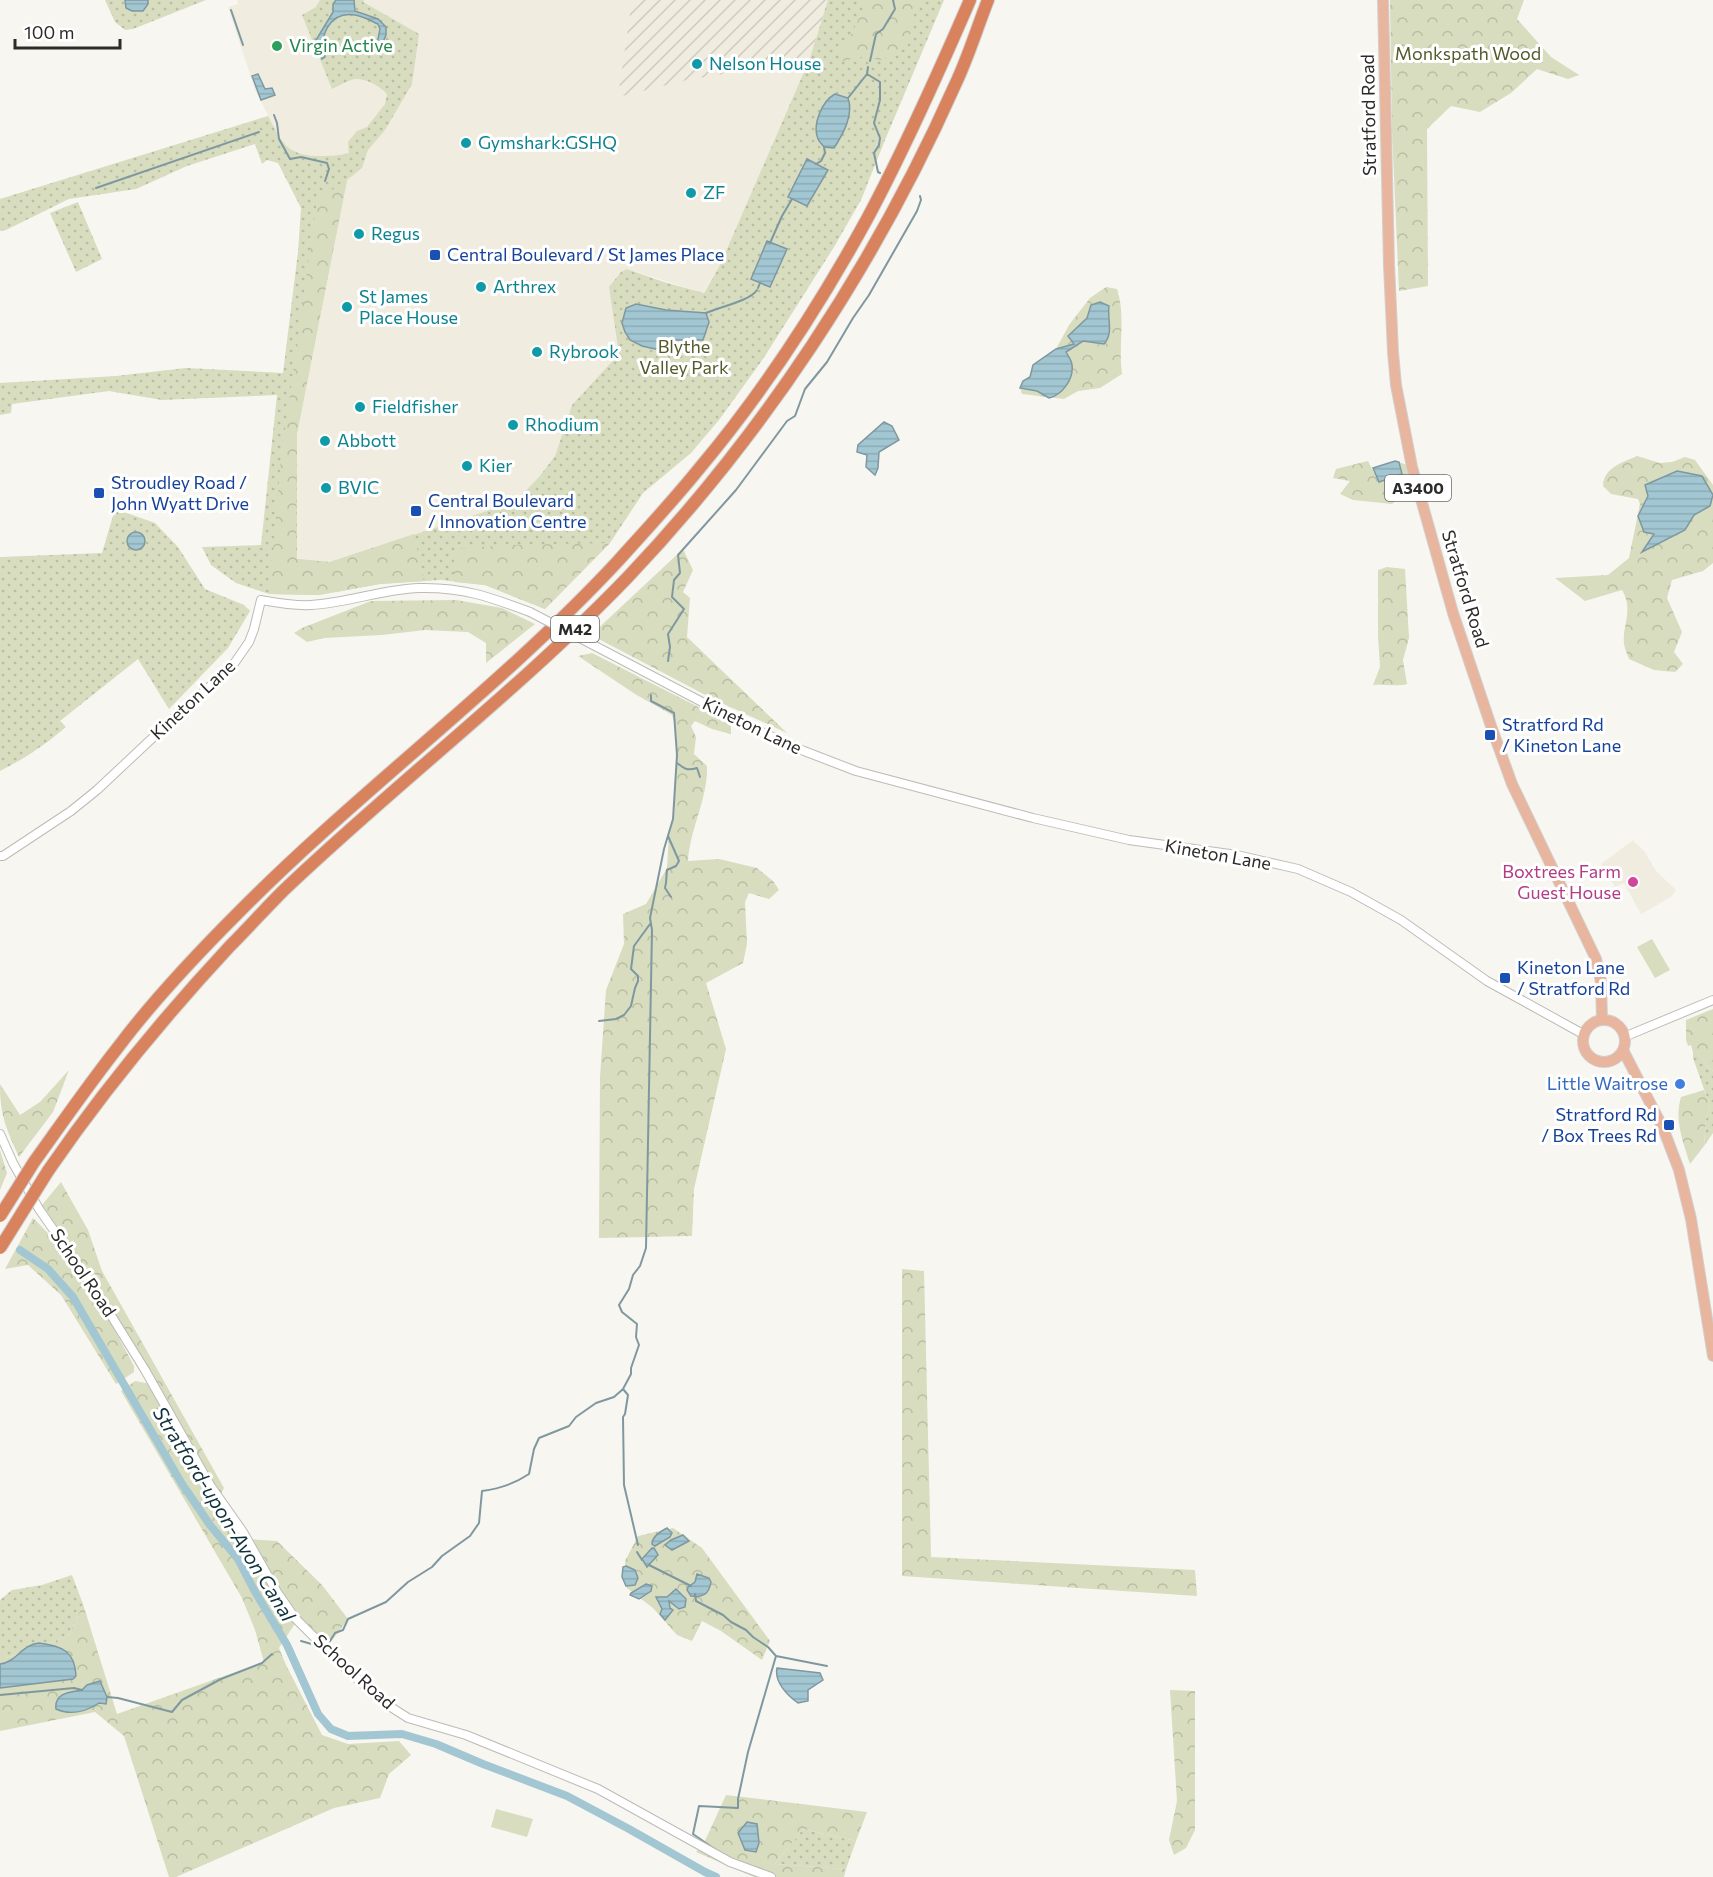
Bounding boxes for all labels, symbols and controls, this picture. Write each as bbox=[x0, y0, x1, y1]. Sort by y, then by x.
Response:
scale bar bbox=[15, 12, 120, 50]
text: 100 m bbox=[24, 21, 74, 43]
place label: Virgin Active bbox=[289, 34, 393, 56]
marker: Virgin Active bbox=[270, 39, 284, 53]
park label: Monkspath Wood bbox=[1395, 42, 1541, 64]
place label: Nelson House bbox=[709, 52, 821, 74]
street label: Stratford Road bbox=[1356, 54, 1380, 176]
marker: Nelson House bbox=[690, 57, 704, 71]
place label: Gymshark:GSHQ bbox=[478, 131, 617, 153]
marker: Gymshark:GSHQ bbox=[459, 136, 473, 150]
place label: ZF bbox=[703, 181, 725, 203]
marker: ZF bbox=[684, 186, 698, 200]
place label: Regus bbox=[371, 222, 420, 244]
marker: Regus bbox=[352, 227, 366, 241]
place label: Central Boulevard / St James Place bbox=[447, 243, 724, 265]
marker: Central Boulevard / St James Place bbox=[428, 248, 442, 262]
place label: Arthrex bbox=[493, 275, 557, 297]
marker: Arthrex bbox=[474, 280, 488, 294]
place label: St James Place House bbox=[359, 285, 458, 328]
marker: St James Place House bbox=[340, 300, 354, 314]
park label: Blythe Valley Park bbox=[639, 335, 729, 378]
place label: Rybrook bbox=[549, 340, 619, 362]
marker: Rybrook bbox=[530, 345, 544, 359]
place label: Fieldfisher bbox=[372, 395, 458, 417]
marker: Fieldfisher bbox=[353, 400, 367, 414]
place label: Rhodium bbox=[525, 413, 599, 435]
marker: Rhodium bbox=[506, 418, 520, 432]
place label: Abbott bbox=[337, 429, 396, 451]
marker: Abbott bbox=[318, 434, 332, 448]
place label: Kier bbox=[479, 454, 512, 476]
marker: Kier bbox=[460, 459, 474, 473]
place label: Stroudley Road / John Wyatt Drive bbox=[111, 471, 249, 514]
road number: A3400 bbox=[1385, 475, 1451, 501]
place label: BVIC bbox=[338, 476, 379, 498]
marker: BVIC bbox=[319, 481, 333, 495]
marker: Stroudley Road / John Wyatt Drive bbox=[92, 486, 106, 500]
place label: Central Boulevard / Innovation Centre bbox=[428, 489, 586, 532]
marker: Central Boulevard / Innovation Centre bbox=[409, 504, 423, 518]
street label: Stratford Road bbox=[1438, 527, 1494, 650]
road number: M42 bbox=[551, 616, 599, 642]
street label: Kineton Lane bbox=[145, 655, 239, 744]
street label: Kineton Lane bbox=[699, 692, 806, 759]
place label: Stratford Rd / Kineton Lane bbox=[1502, 713, 1621, 756]
marker: Stratford Rd / Kineton Lane bbox=[1483, 728, 1497, 742]
street label: Kineton Lane bbox=[1163, 834, 1273, 874]
place label: Boxtrees Farm Guest House bbox=[1502, 860, 1621, 903]
marker: Boxtrees Farm Guest House bbox=[1626, 875, 1640, 889]
place label: Kineton Lane / Stratford Rd bbox=[1517, 956, 1630, 999]
marker: Kineton Lane / Stratford Rd bbox=[1498, 971, 1512, 985]
place label: Little Waitrose bbox=[1547, 1072, 1668, 1094]
marker: Little Waitrose bbox=[1673, 1077, 1687, 1091]
place label: Stratford Rd / Box Trees Rd bbox=[1541, 1103, 1657, 1146]
marker: Stratford Rd / Box Trees Rd bbox=[1662, 1118, 1676, 1132]
street label: School Road bbox=[46, 1224, 121, 1321]
water label: Stratford-upon-Avon Canal bbox=[149, 1402, 301, 1626]
street label: School Road bbox=[310, 1629, 400, 1713]

